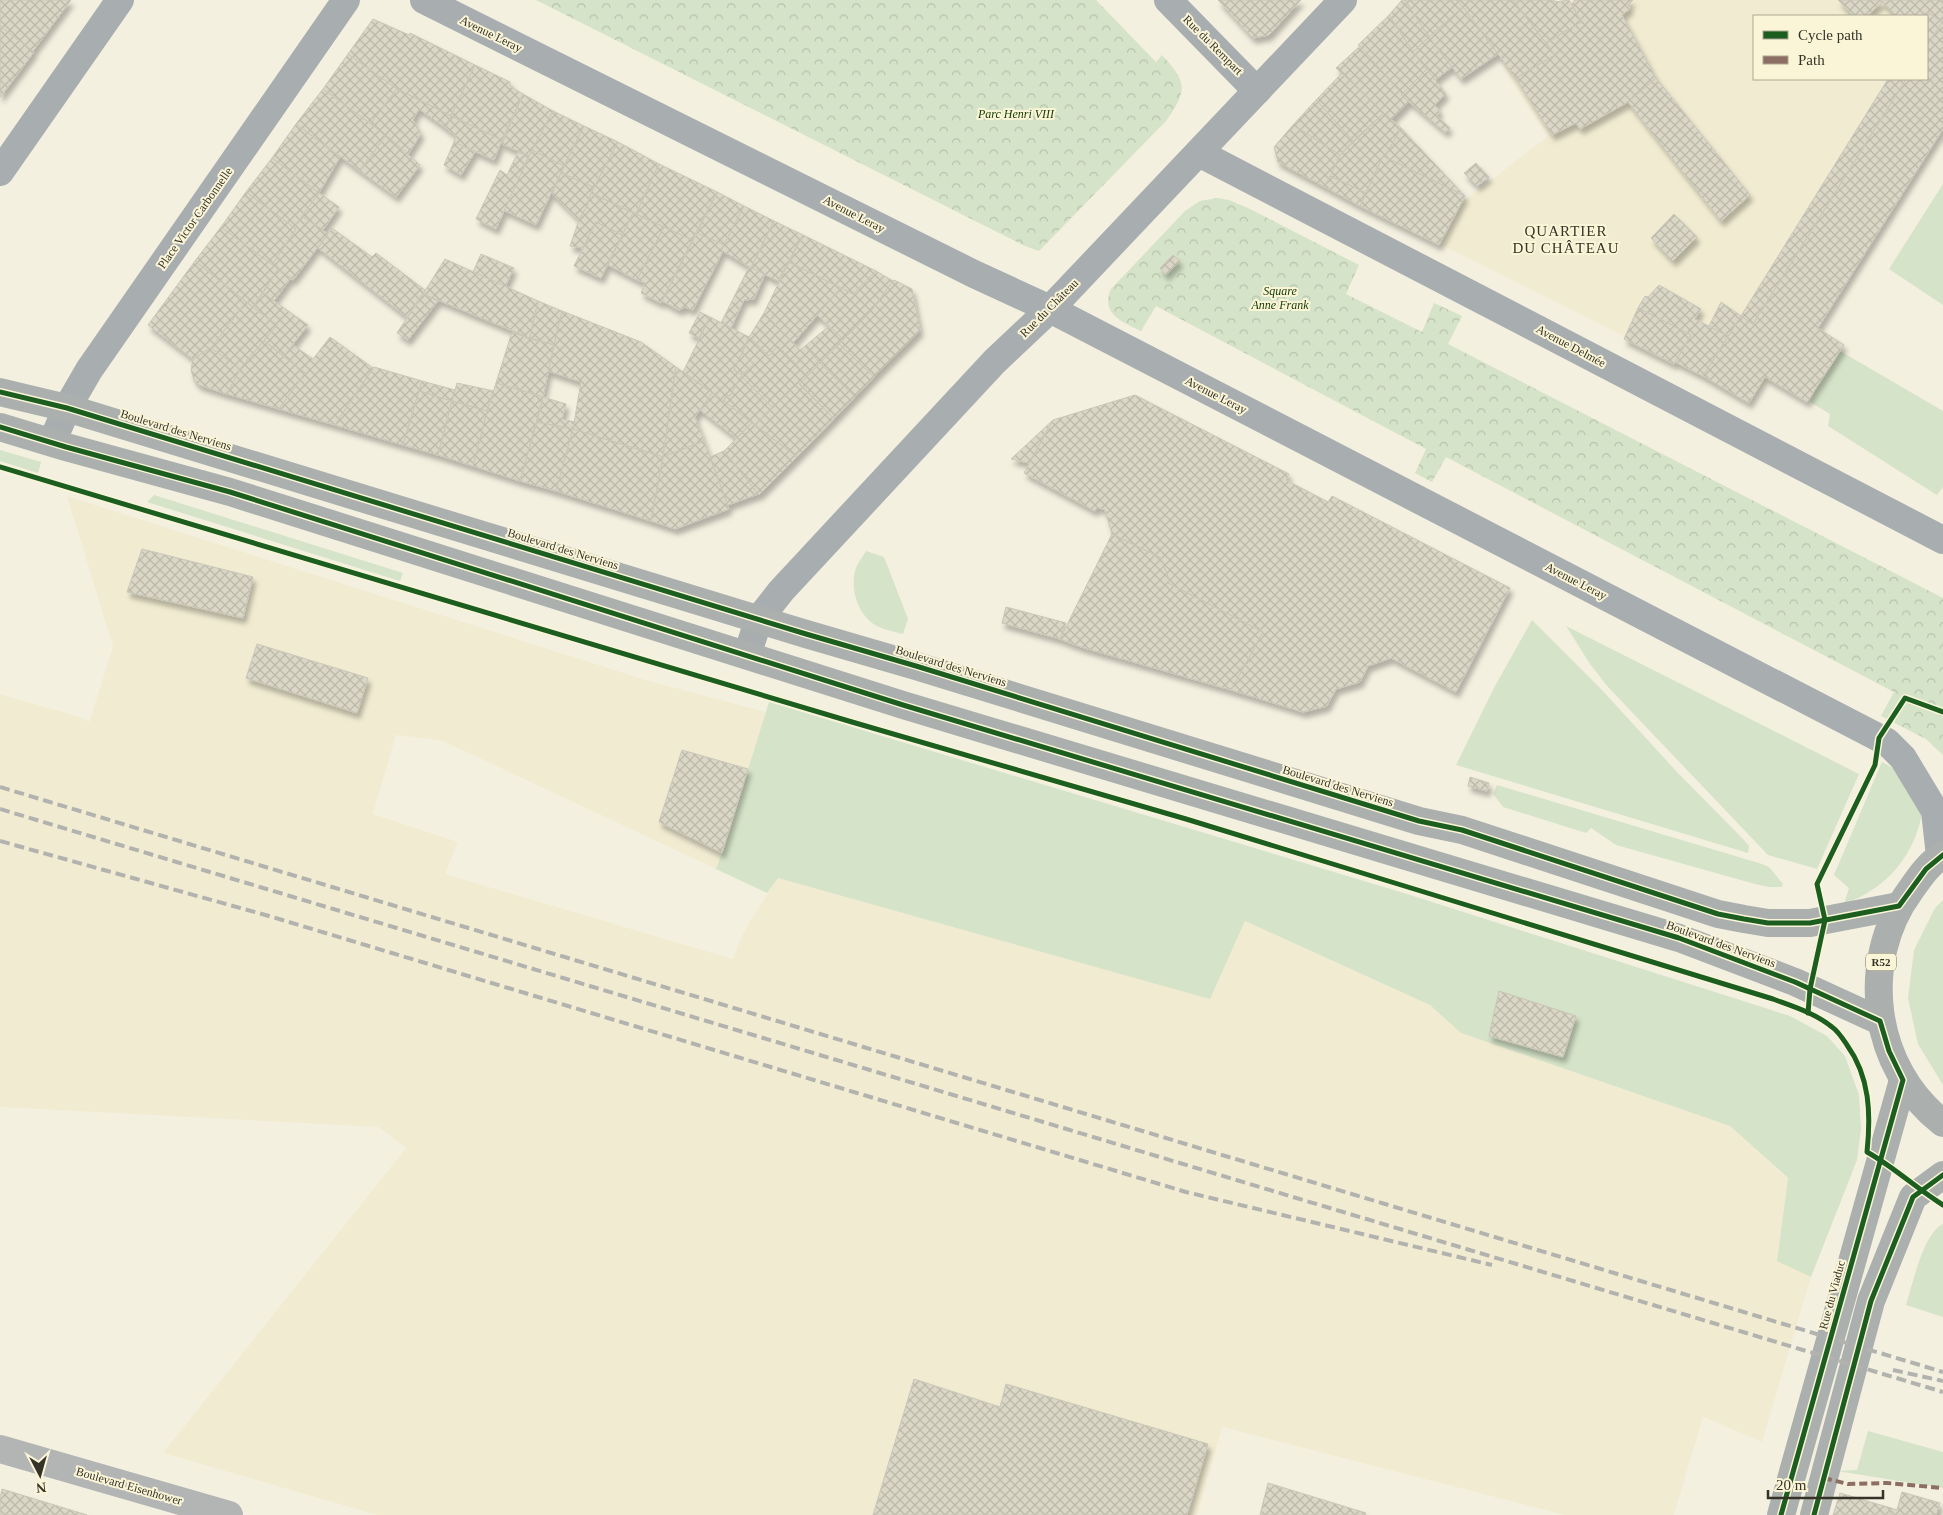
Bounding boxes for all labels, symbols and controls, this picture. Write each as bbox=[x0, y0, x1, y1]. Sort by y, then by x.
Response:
street label: Rue du Rempart bbox=[1180, 12, 1246, 78]
street label: Avenue Leray bbox=[458, 13, 524, 55]
legend bbox=[1753, 15, 1928, 80]
text: Cycle path bbox=[1798, 27, 1863, 43]
text: Path bbox=[1798, 52, 1825, 68]
park label: Parc Henri VIII bbox=[977, 107, 1055, 121]
street label: Place Victor Carbonnelle bbox=[155, 165, 235, 271]
street label: Avenue Leray bbox=[821, 192, 887, 236]
district label: QUARTIER DU CHÂTEAU bbox=[1512, 223, 1620, 256]
street label: Rue du Château bbox=[1017, 276, 1081, 340]
park label: Square Anne Frank bbox=[1251, 284, 1309, 312]
street label: Avenue Delmée bbox=[1534, 322, 1608, 370]
street label: Avenue Leray bbox=[1183, 373, 1249, 417]
street label: Boulevard des Nerviens bbox=[119, 406, 233, 454]
street label: Boulevard des Nerviens bbox=[506, 525, 620, 573]
street label: Avenue Leray bbox=[1543, 559, 1609, 603]
street label: Boulevard des Nerviens bbox=[894, 642, 1008, 690]
street label: Boulevard des Nerviens bbox=[1281, 762, 1395, 810]
street label: Boulevard des Nerviens bbox=[1664, 918, 1778, 970]
road number: R52 bbox=[1866, 954, 1896, 970]
street label: Rue du Viaduc bbox=[1816, 1259, 1848, 1331]
north arrow bbox=[15, 1450, 65, 1500]
street label: Boulevard Eisenhower bbox=[74, 1464, 184, 1508]
scale bar bbox=[1768, 1468, 1883, 1500]
text: 20 m bbox=[1776, 1477, 1807, 1493]
text: N bbox=[35, 1479, 47, 1495]

